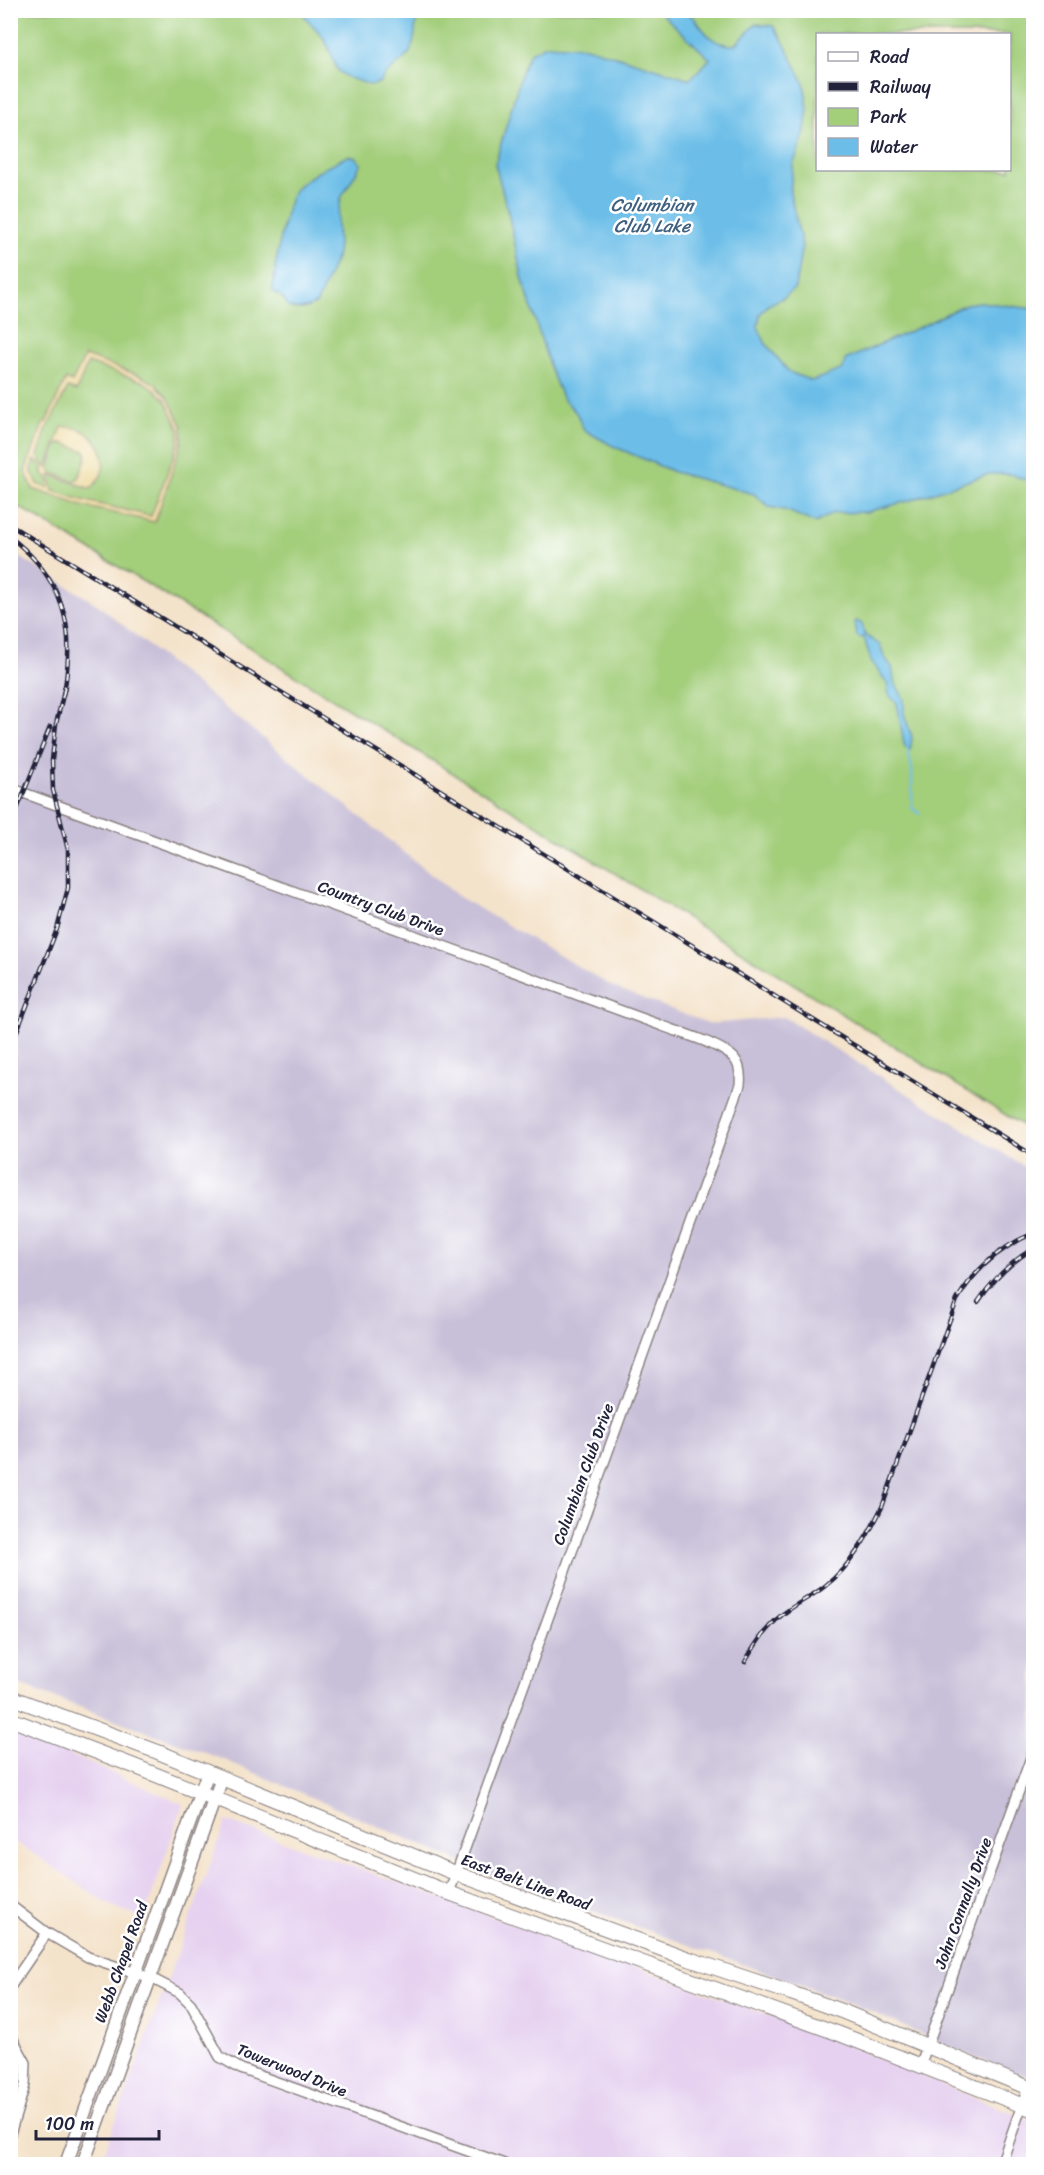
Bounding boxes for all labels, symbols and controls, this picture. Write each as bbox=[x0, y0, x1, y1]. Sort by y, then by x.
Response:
legend bbox=[816, 33, 1011, 171]
text: Road bbox=[870, 41, 910, 73]
text: Railway bbox=[870, 71, 932, 103]
text: Park bbox=[870, 101, 907, 133]
text: Water bbox=[870, 131, 919, 163]
water label: Columbian Club Lake bbox=[611, 189, 695, 242]
street label: Country Club Drive bbox=[314, 872, 449, 944]
street label: Columbian Club Drive bbox=[544, 1399, 622, 1549]
street label: John Connally Drive bbox=[925, 1833, 1000, 1974]
street label: East Belt Line Road bbox=[457, 1845, 597, 1919]
street label: Webb Chapel Road bbox=[86, 1896, 157, 2027]
street label: Towerwood Drive bbox=[232, 2035, 352, 2105]
scale bar bbox=[36, 2103, 159, 2141]
text: 100 m bbox=[45, 2108, 94, 2140]

